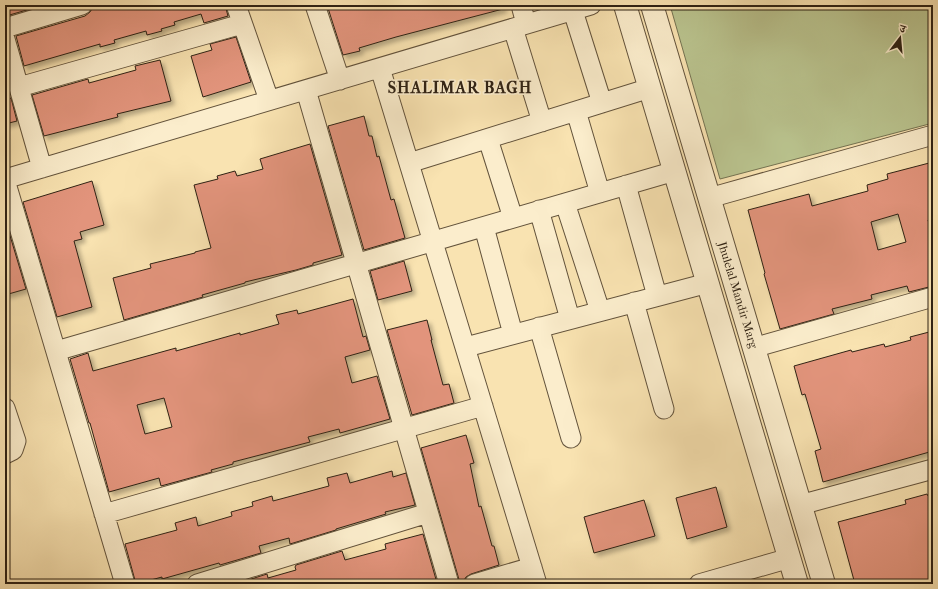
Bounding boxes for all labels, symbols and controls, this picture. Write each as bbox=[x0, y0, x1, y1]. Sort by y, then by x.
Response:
north arrow bbox=[880, 18, 920, 58]
text: उ bbox=[897, 22, 908, 36]
district label: SHALIMAR BAGH bbox=[388, 78, 532, 97]
street label: Jhulelal Mandir Marg bbox=[715, 239, 761, 351]

